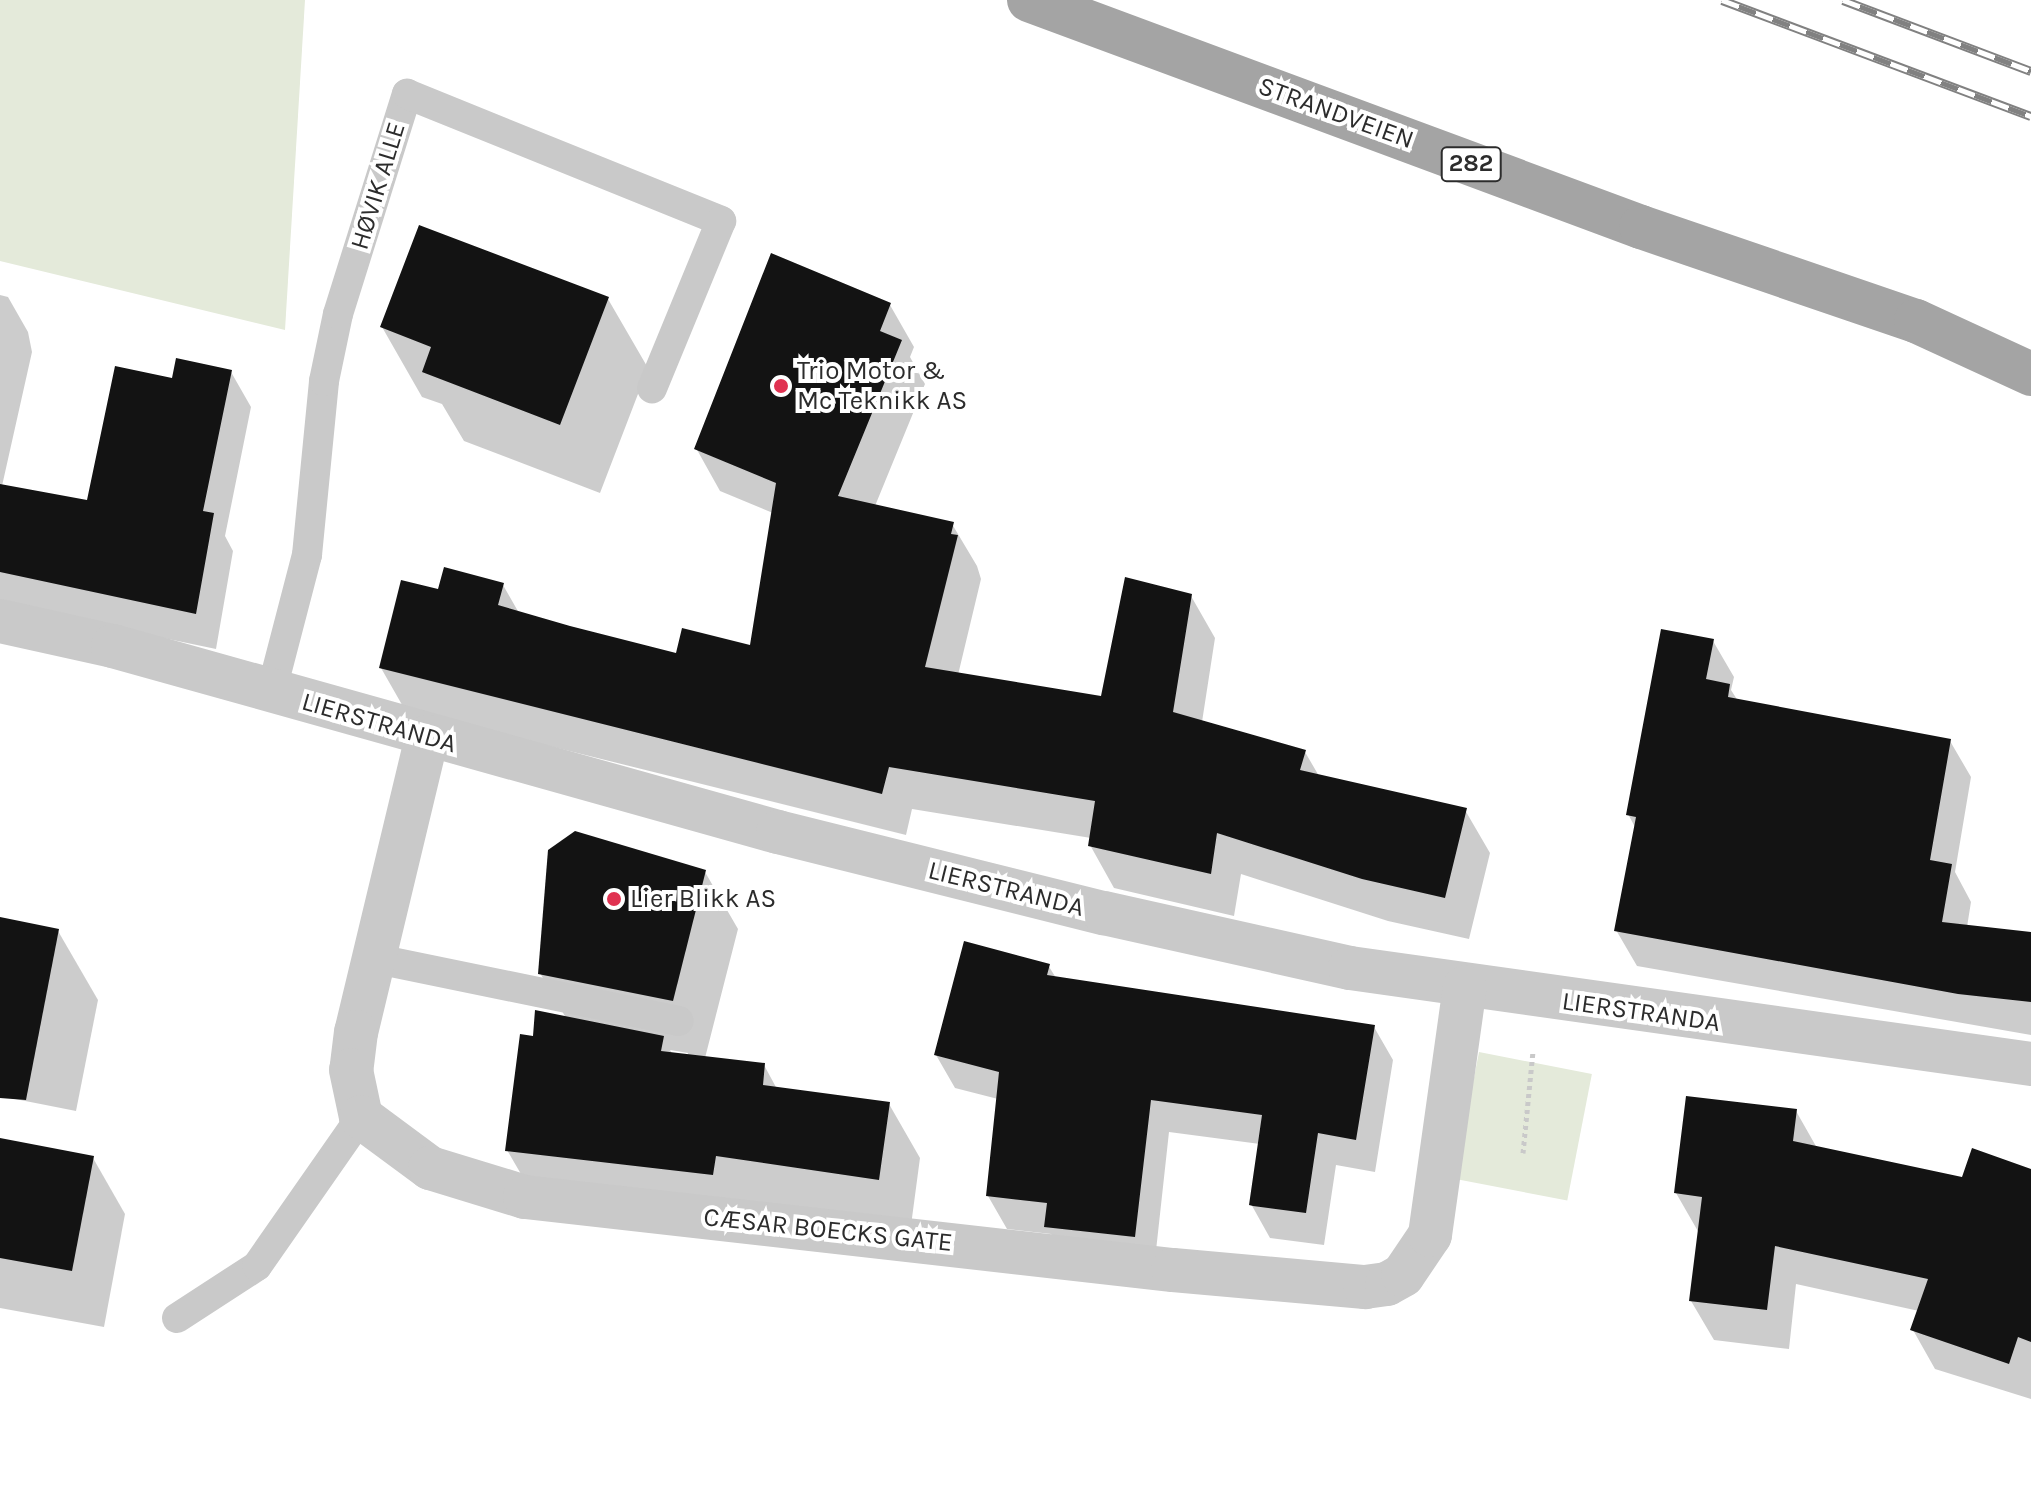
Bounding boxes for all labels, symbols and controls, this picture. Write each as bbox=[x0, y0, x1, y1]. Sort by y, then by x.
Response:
street label: STRANDVEIEN bbox=[1254, 70, 1418, 156]
street label: HØVIK ALLE bbox=[344, 118, 412, 254]
road number: 282 bbox=[1439, 144, 1503, 184]
place label: Trio Motor & Mc Teknikk AS bbox=[797, 355, 967, 416]
marker: Trio Motor & Mc Teknikk AS bbox=[772, 377, 790, 395]
street label: LIERSTRANDA bbox=[298, 686, 460, 760]
street label: LIERSTRANDA bbox=[925, 855, 1087, 923]
place label: Lier Blikk AS bbox=[630, 883, 776, 915]
marker: Lier Blikk AS bbox=[605, 890, 623, 908]
street label: LIERSTRANDA bbox=[1560, 985, 1722, 1039]
street label: CÆSAR BOECKS GATE bbox=[702, 1201, 954, 1259]

